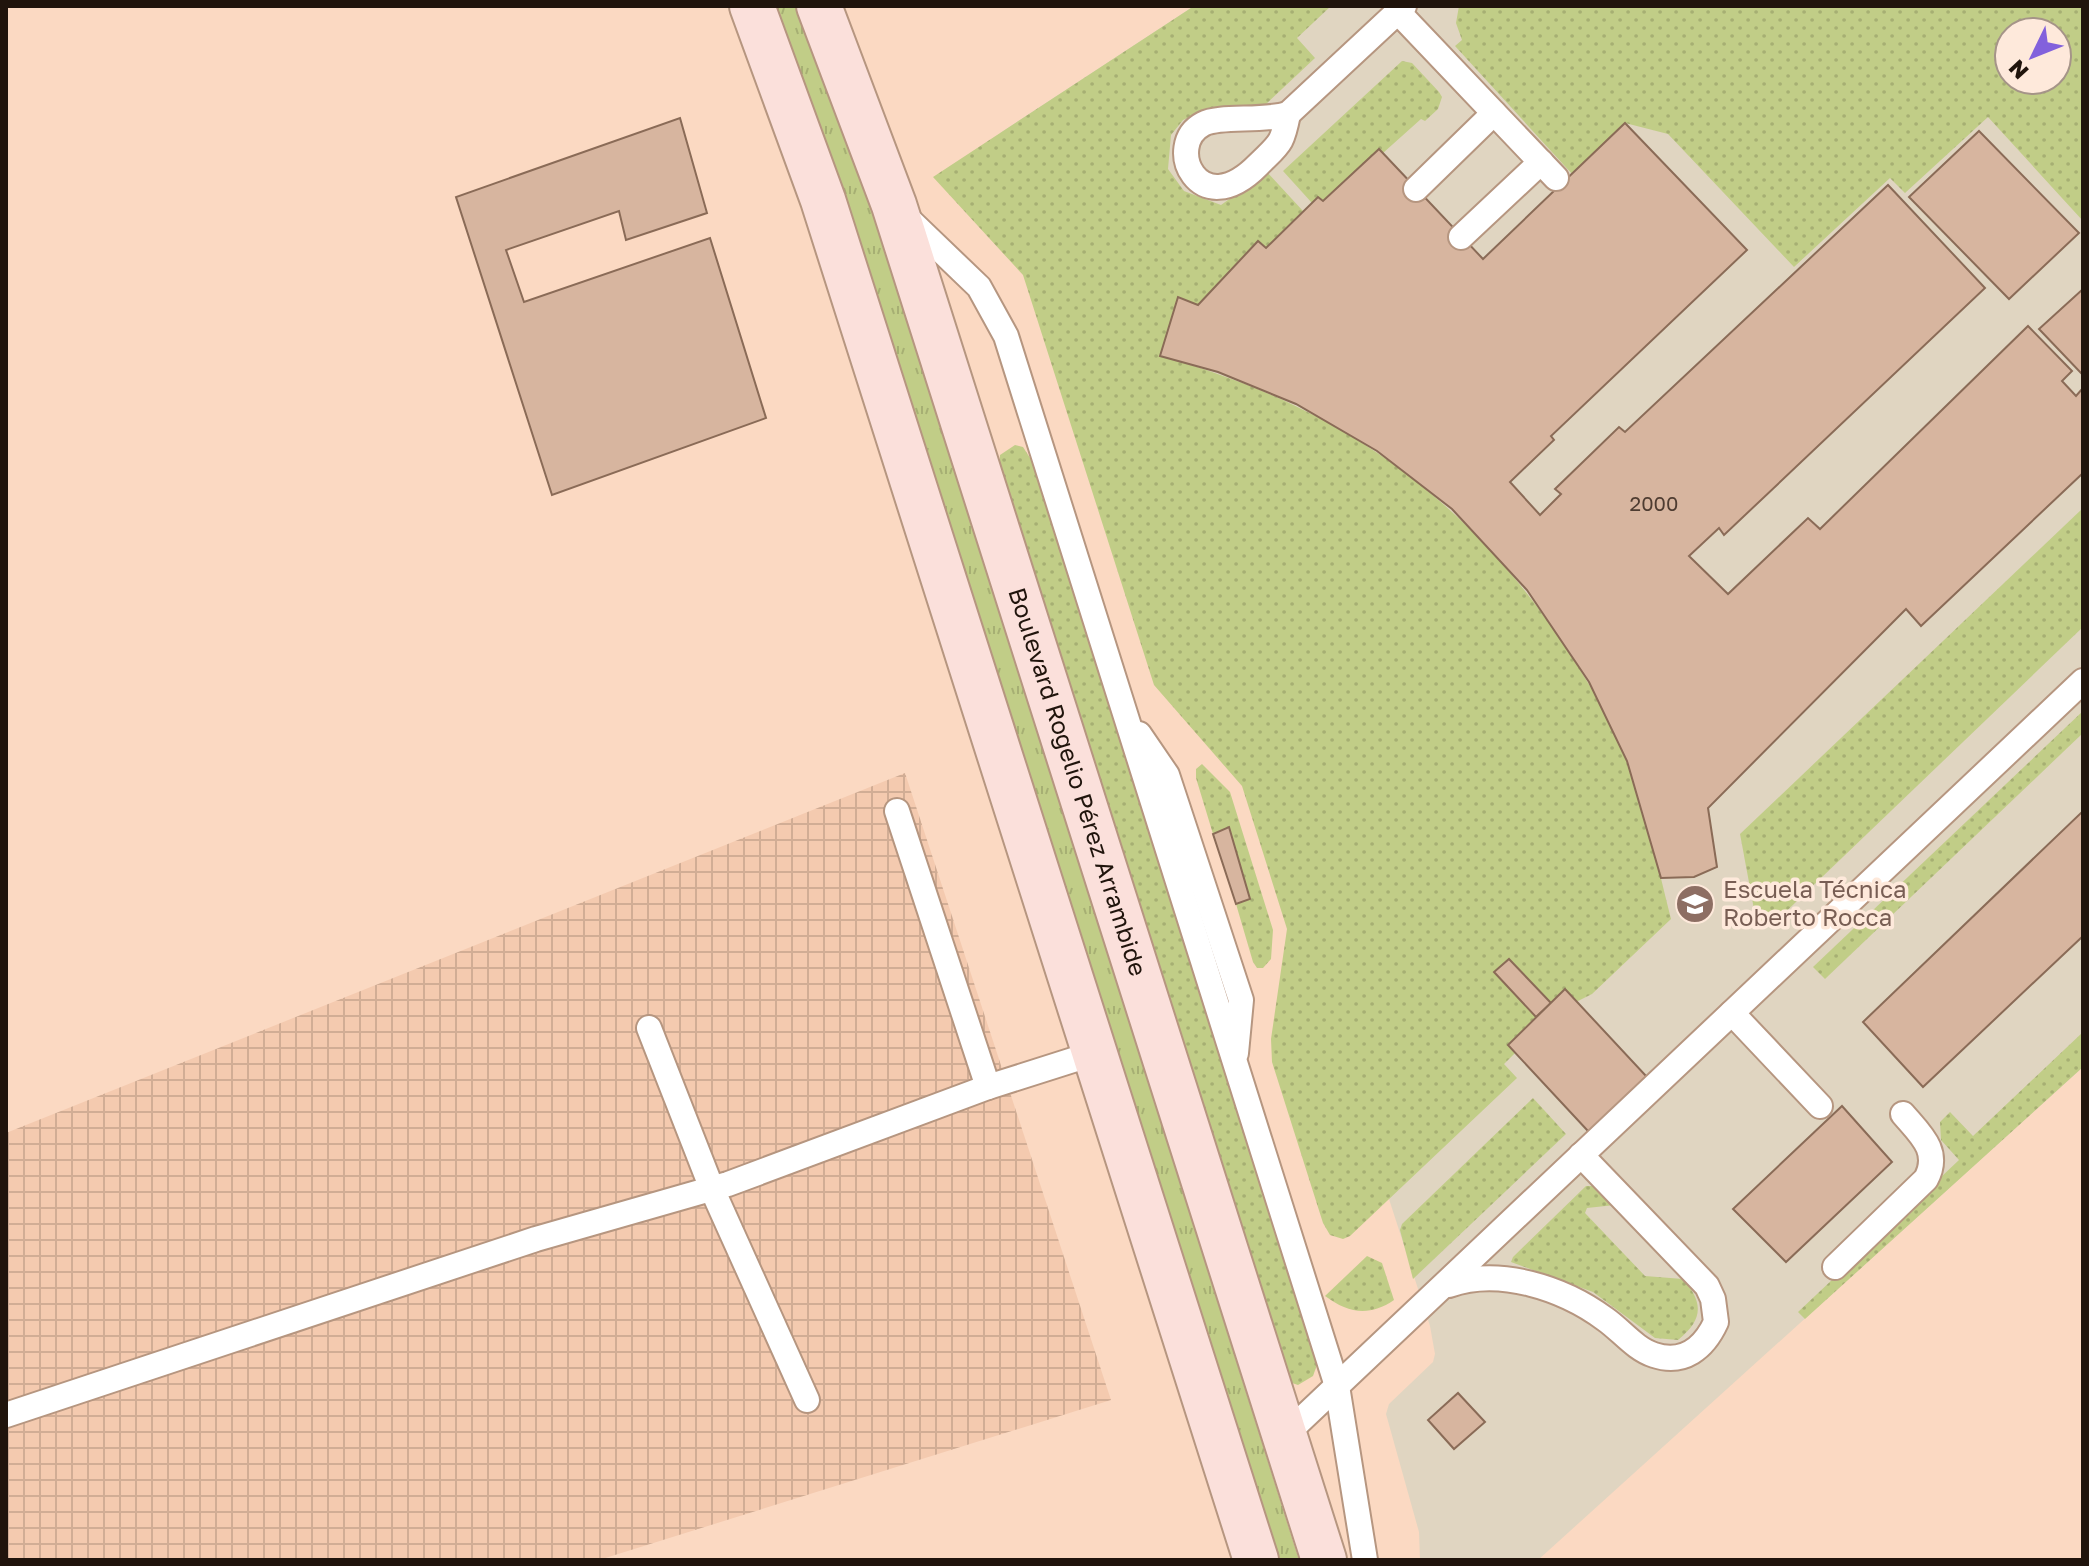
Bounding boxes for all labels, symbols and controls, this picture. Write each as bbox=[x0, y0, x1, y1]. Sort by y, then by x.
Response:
north arrow bbox=[1993, 16, 2073, 96]
text: N bbox=[2002, 55, 2034, 85]
house number: 2000 bbox=[1630, 491, 1678, 515]
street label: Boulevard Rogelio Pérez Arrambide bbox=[1003, 584, 1154, 979]
place label: Escuela Técnica Roberto Rocca bbox=[1723, 874, 1907, 931]
school or university icon: Escuela Técnica Roberto Rocca bbox=[1674, 883, 1716, 925]

